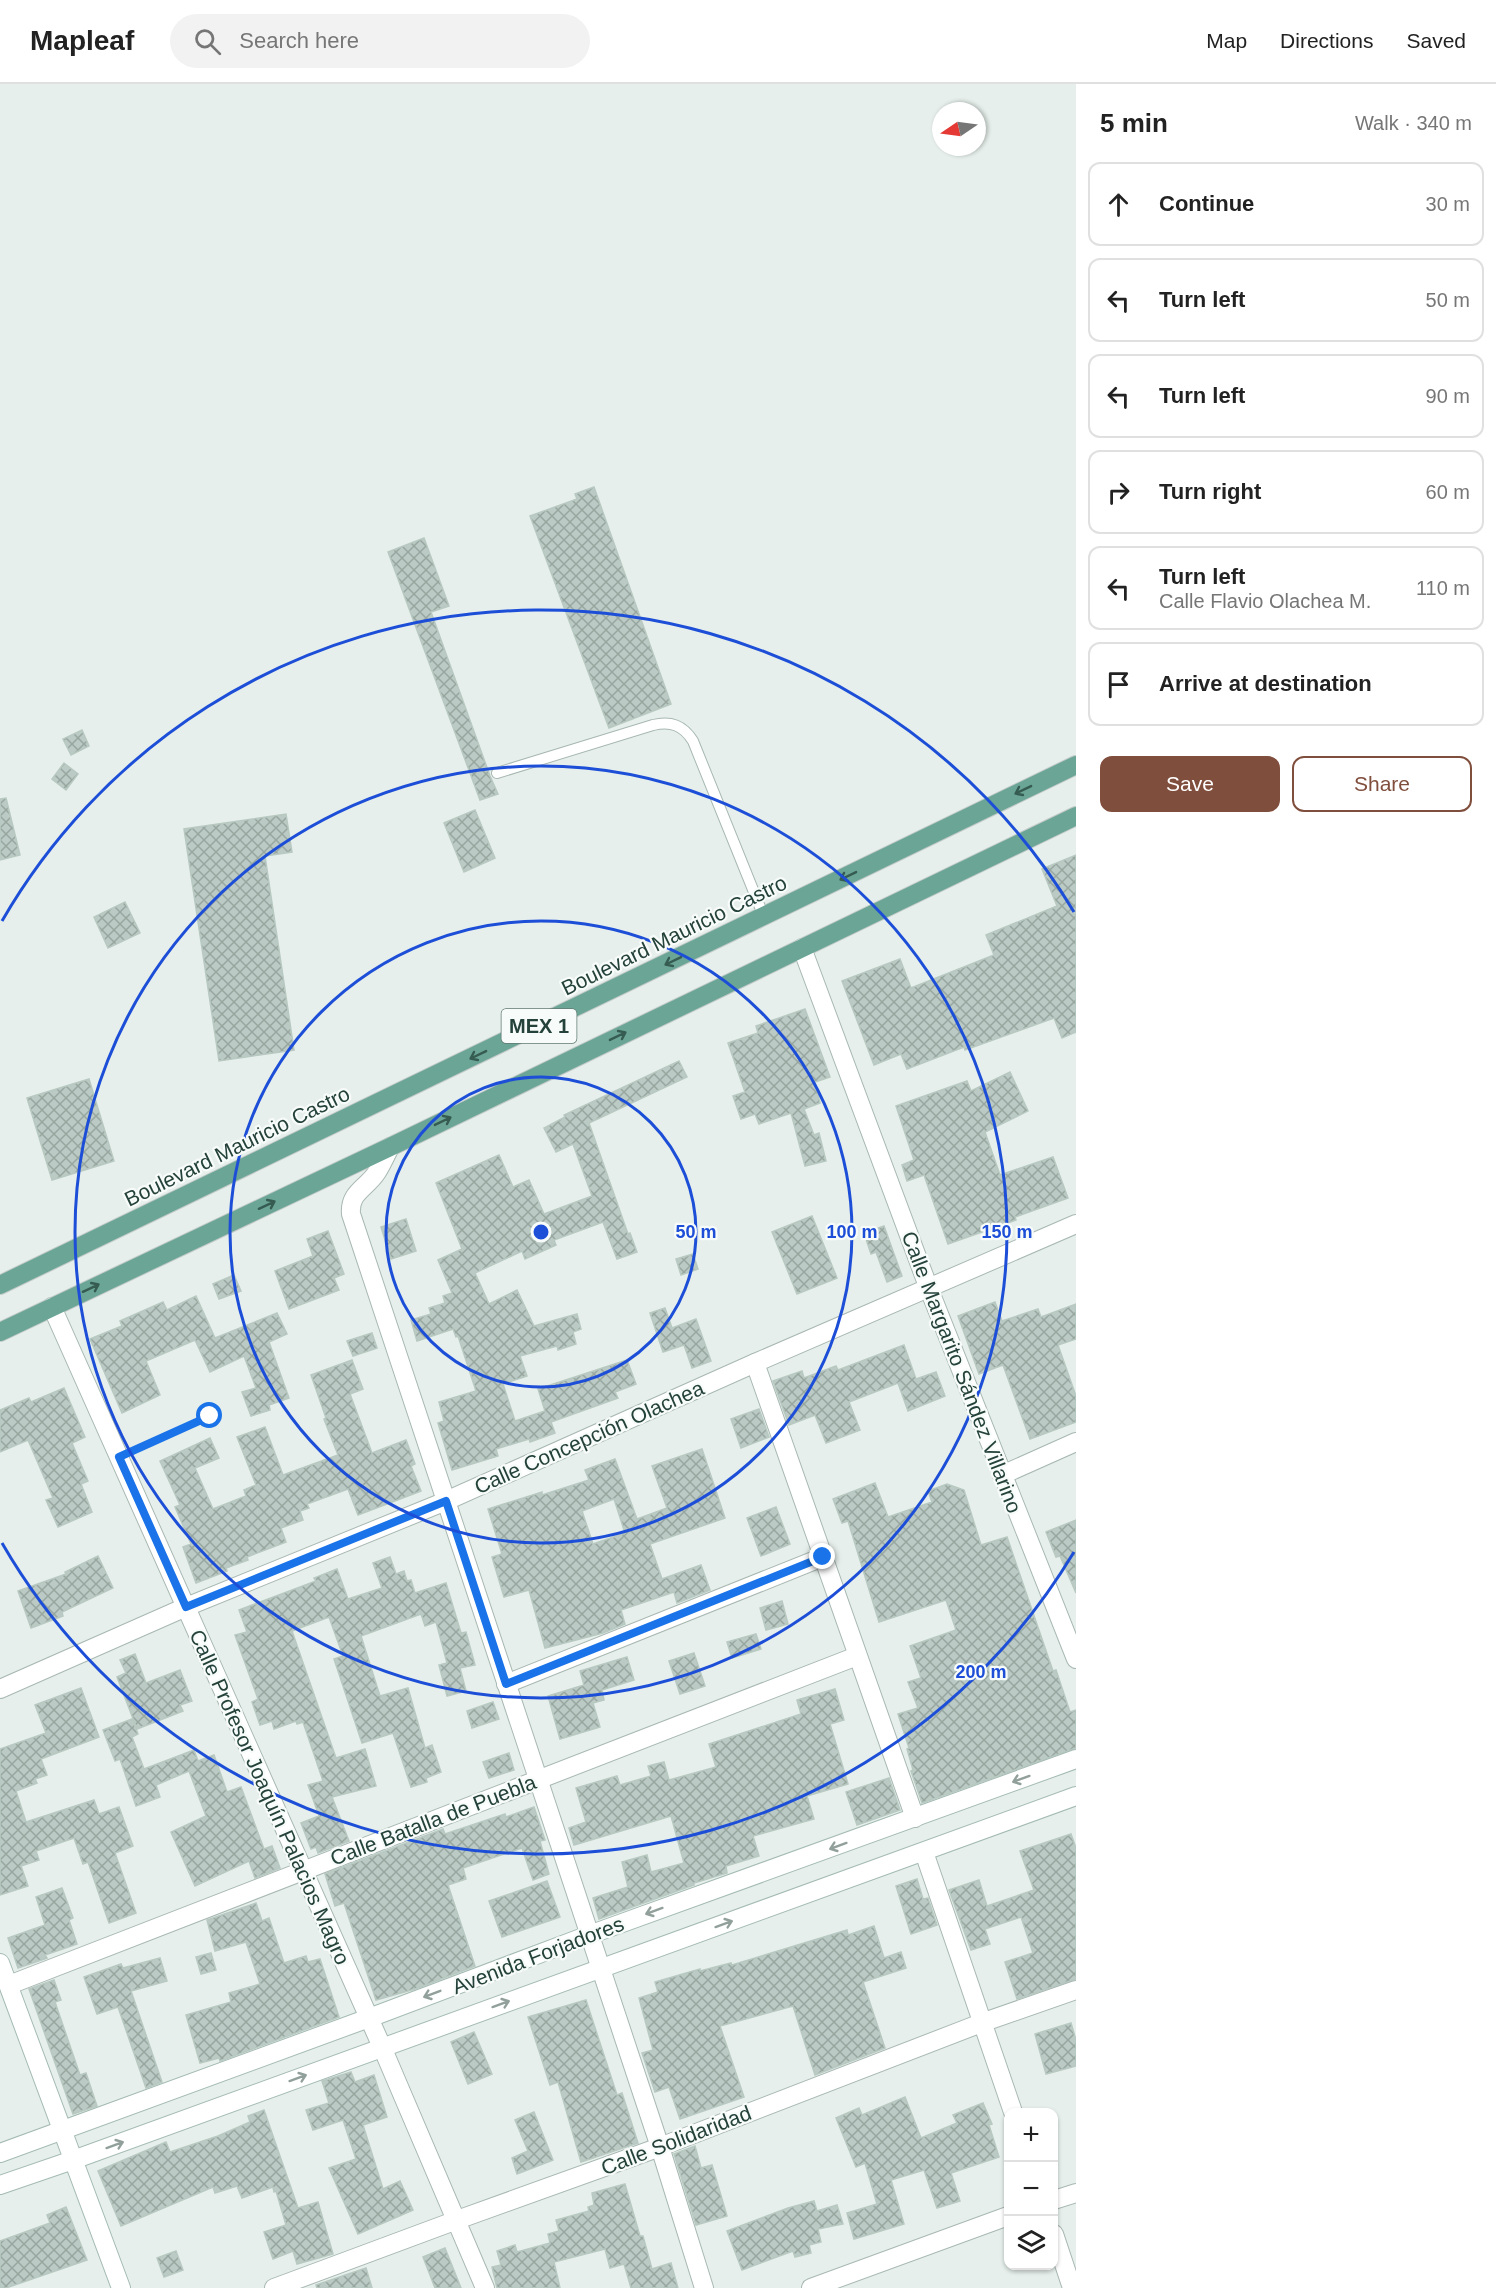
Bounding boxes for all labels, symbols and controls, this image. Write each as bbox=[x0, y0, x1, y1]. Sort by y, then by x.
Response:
search box bbox=[170, 14, 590, 68]
text: Mapleaf bbox=[30, 25, 134, 56]
icon: search bbox=[191, 25, 224, 58]
text: Search here bbox=[239, 28, 359, 53]
text: Map bbox=[1206, 29, 1247, 52]
text: Directions bbox=[1280, 29, 1373, 52]
text: Saved bbox=[1406, 29, 1466, 52]
north arrow bbox=[932, 102, 986, 156]
text: 5 min bbox=[1100, 108, 1168, 138]
text: Walk · 340 m bbox=[1355, 112, 1472, 134]
icon: ahead bbox=[1102, 188, 1135, 221]
text: Continue bbox=[1159, 191, 1254, 216]
text: 30 m bbox=[1426, 193, 1470, 215]
icon: left bbox=[1102, 284, 1135, 317]
text: Turn left bbox=[1159, 287, 1245, 312]
text: 50 m bbox=[1426, 289, 1470, 311]
icon: left bbox=[1102, 380, 1135, 413]
text: Turn left bbox=[1159, 383, 1245, 408]
text: 90 m bbox=[1426, 385, 1470, 407]
icon: right bbox=[1102, 476, 1135, 509]
text: Turn right bbox=[1159, 479, 1261, 504]
text: 60 m bbox=[1426, 481, 1470, 503]
text: Turn left bbox=[1159, 564, 1245, 589]
icon: left bbox=[1102, 572, 1135, 605]
text: 110 m bbox=[1416, 577, 1470, 599]
text: Calle Flavio Olachea M. bbox=[1159, 590, 1371, 612]
icon: arrive bbox=[1102, 668, 1135, 701]
text: Arrive at destination bbox=[1159, 671, 1372, 696]
button: Save bbox=[1100, 756, 1280, 812]
button: Share bbox=[1292, 756, 1472, 812]
one-way arrow bbox=[1015, 785, 1033, 797]
street label: Boulevard Mauricio Castro bbox=[558, 870, 790, 1000]
one-way arrow bbox=[839, 870, 857, 882]
one-way arrow bbox=[664, 956, 682, 968]
road number: MEX 1 bbox=[502, 1009, 576, 1043]
one-way arrow bbox=[609, 1029, 627, 1041]
one-way arrow bbox=[470, 1050, 488, 1061]
street label: Boulevard Mauricio Castro bbox=[121, 1081, 353, 1211]
one-way arrow bbox=[433, 1114, 451, 1126]
one-way arrow bbox=[257, 1198, 275, 1210]
centre of rings bbox=[531, 1222, 551, 1242]
text: 50 m bbox=[675, 1222, 717, 1242]
text: 100 m bbox=[826, 1222, 878, 1242]
text: 150 m bbox=[981, 1222, 1033, 1242]
street label: Calle Margarito Sández Villarino bbox=[898, 1228, 1026, 1516]
one-way arrow bbox=[81, 1282, 99, 1294]
street label: Calle Concepción Olachea bbox=[471, 1376, 708, 1498]
route start bbox=[196, 1402, 222, 1428]
route end bbox=[809, 1543, 835, 1569]
street label: Calle Profesor Joaquín Palacios Magro bbox=[185, 1626, 355, 1968]
text: 200 m bbox=[955, 1662, 1007, 1682]
street label: Calle Batalla de Puebla bbox=[327, 1770, 539, 1870]
one-way arrow bbox=[1012, 1774, 1031, 1785]
one-way arrow bbox=[829, 1841, 848, 1852]
one-way arrow bbox=[645, 1907, 664, 1918]
street label: Avenida Forjadores bbox=[449, 1912, 627, 1998]
one-way arrow bbox=[714, 1917, 733, 1928]
one-way arrow bbox=[423, 1990, 442, 2001]
one-way arrow bbox=[491, 1998, 510, 2009]
one-way arrow bbox=[288, 2072, 307, 2083]
street label: Calle Solidaridad bbox=[598, 2101, 754, 2179]
map controls bbox=[1004, 2108, 1058, 2270]
button: + bbox=[1004, 2108, 1058, 2162]
one-way arrow bbox=[105, 2139, 124, 2150]
button: − bbox=[1004, 2162, 1058, 2216]
button: layers bbox=[1004, 2216, 1058, 2270]

